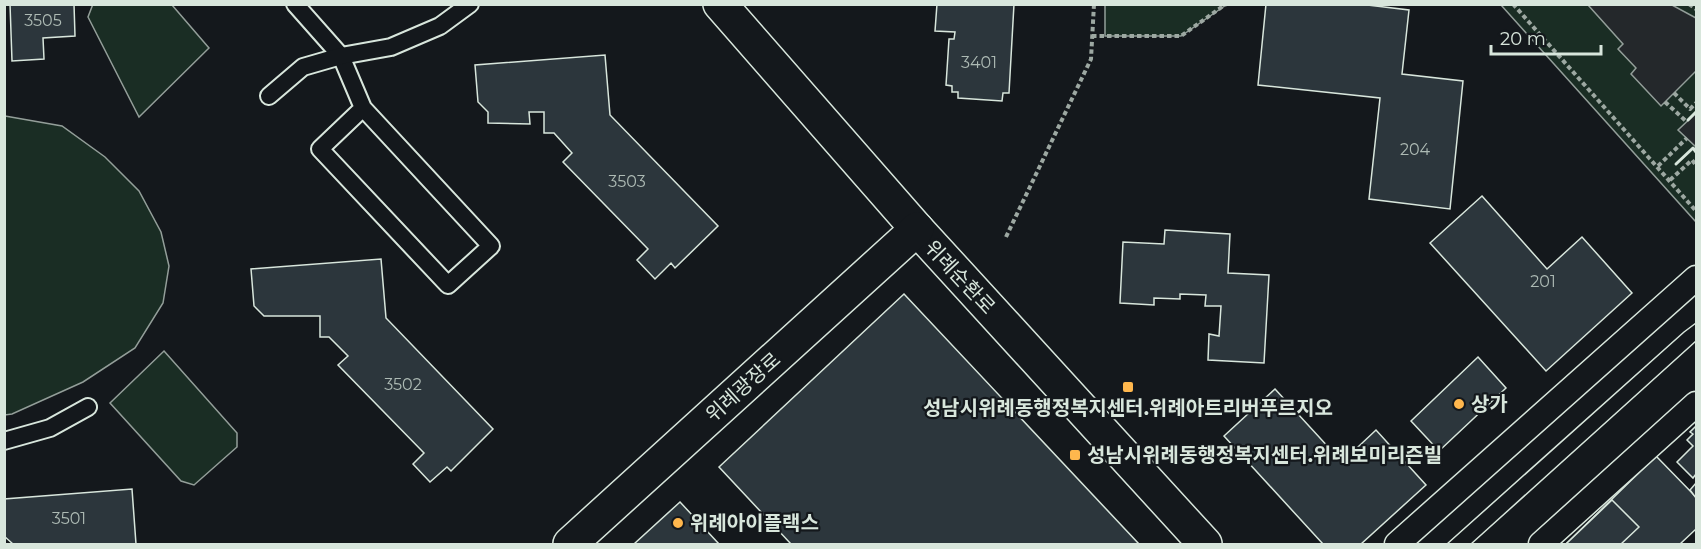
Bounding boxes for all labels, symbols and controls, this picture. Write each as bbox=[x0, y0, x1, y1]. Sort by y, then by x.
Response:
house number: 3505 bbox=[24, 11, 62, 30]
scale bar bbox=[1491, 18, 1600, 56]
text: 20 m bbox=[1500, 28, 1546, 50]
house number: 3401 bbox=[961, 53, 997, 72]
house number: 204 bbox=[1400, 140, 1431, 159]
house number: 3503 bbox=[608, 172, 646, 191]
street label: 위례순환로 bbox=[920, 235, 1000, 319]
house number: 201 bbox=[1530, 272, 1556, 291]
street label: 위례광장로 bbox=[701, 347, 785, 427]
house number: 3502 bbox=[384, 375, 422, 394]
marker: 성남시위례동행정복지센터.위례아트리버푸르지오 bbox=[1121, 380, 1135, 394]
place label: 상가 bbox=[1471, 392, 1508, 416]
place label: 성남시위례동행정복지센터.위례아트리버푸르지오 bbox=[923, 396, 1333, 420]
marker: 상가 bbox=[1452, 397, 1466, 411]
place label: 성남시위례동행정복지센터.위례보미리즌빌 bbox=[1087, 443, 1442, 467]
marker: 성남시위례동행정복지센터.위례보미리즌빌 bbox=[1068, 448, 1082, 462]
house number: 3501 bbox=[52, 509, 86, 528]
place label: 위례아이플랙스 bbox=[690, 511, 819, 535]
marker: 위례아이플랙스 bbox=[671, 516, 685, 530]

